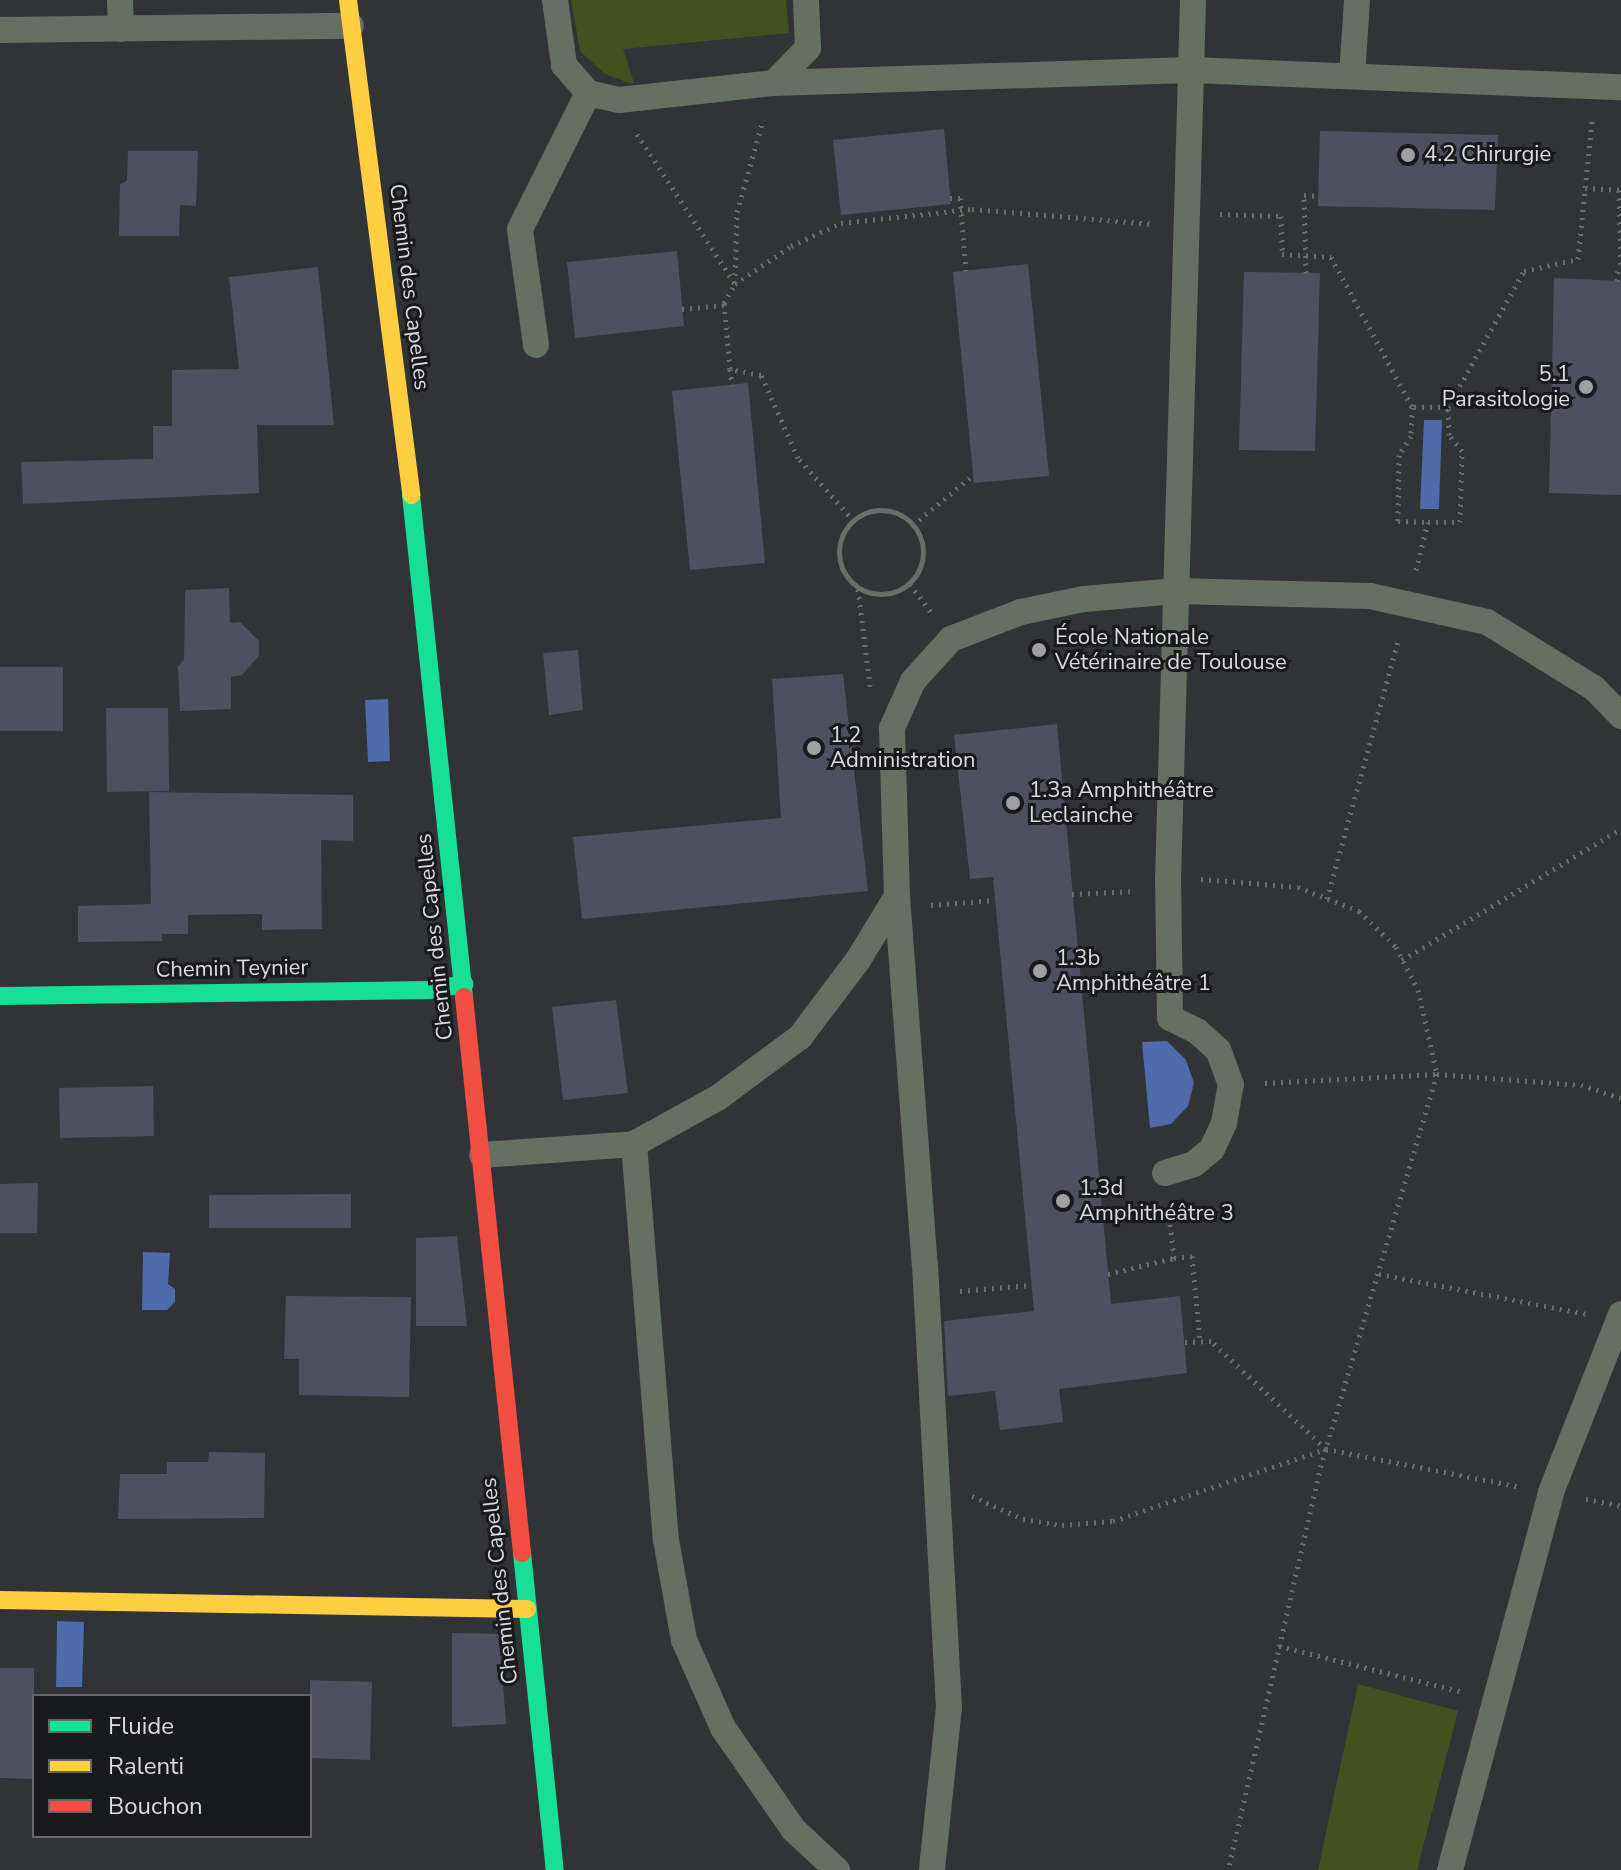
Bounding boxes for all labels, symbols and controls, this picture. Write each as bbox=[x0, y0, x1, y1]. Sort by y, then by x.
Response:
place label: 4.2 Chirurgie bbox=[1424, 142, 1551, 168]
marker: 4.2 Chirurgie bbox=[1399, 146, 1417, 164]
street label: Chemin des Capelles bbox=[383, 182, 435, 392]
place label: 5.1 Parasitologie bbox=[1442, 361, 1570, 412]
marker: 5.1 Parasitologie bbox=[1577, 378, 1595, 396]
place label: École Nationale Vétérinaire de Toulouse bbox=[1055, 624, 1287, 676]
marker: École Nationale Vétérinaire de Toulouse bbox=[1030, 641, 1048, 659]
place label: 1.2 Administration bbox=[830, 722, 975, 774]
marker: 1.2 Administration bbox=[805, 739, 823, 757]
place label: 1.3a Amphithéâtre Leclainche bbox=[1029, 777, 1214, 828]
marker: 1.3a Amphithéâtre Leclainche bbox=[1004, 794, 1022, 812]
street label: Chemin des Capelles bbox=[411, 832, 459, 1042]
place label: 1.3b Amphithéâtre 1 bbox=[1056, 945, 1211, 996]
street label: Chemin Teynier bbox=[155, 954, 309, 984]
marker: 1.3b Amphithéâtre 1 bbox=[1031, 962, 1049, 980]
place label: 1.3d Amphithéâtre 3 bbox=[1079, 1175, 1234, 1226]
marker: 1.3d Amphithéâtre 3 bbox=[1054, 1192, 1072, 1210]
street label: Chemin des Capelles bbox=[476, 1476, 524, 1686]
legend bbox=[32, 1694, 312, 1838]
text: Fluide bbox=[108, 1710, 174, 1742]
text: Ralenti bbox=[108, 1750, 184, 1782]
text: Bouchon bbox=[108, 1790, 203, 1822]

